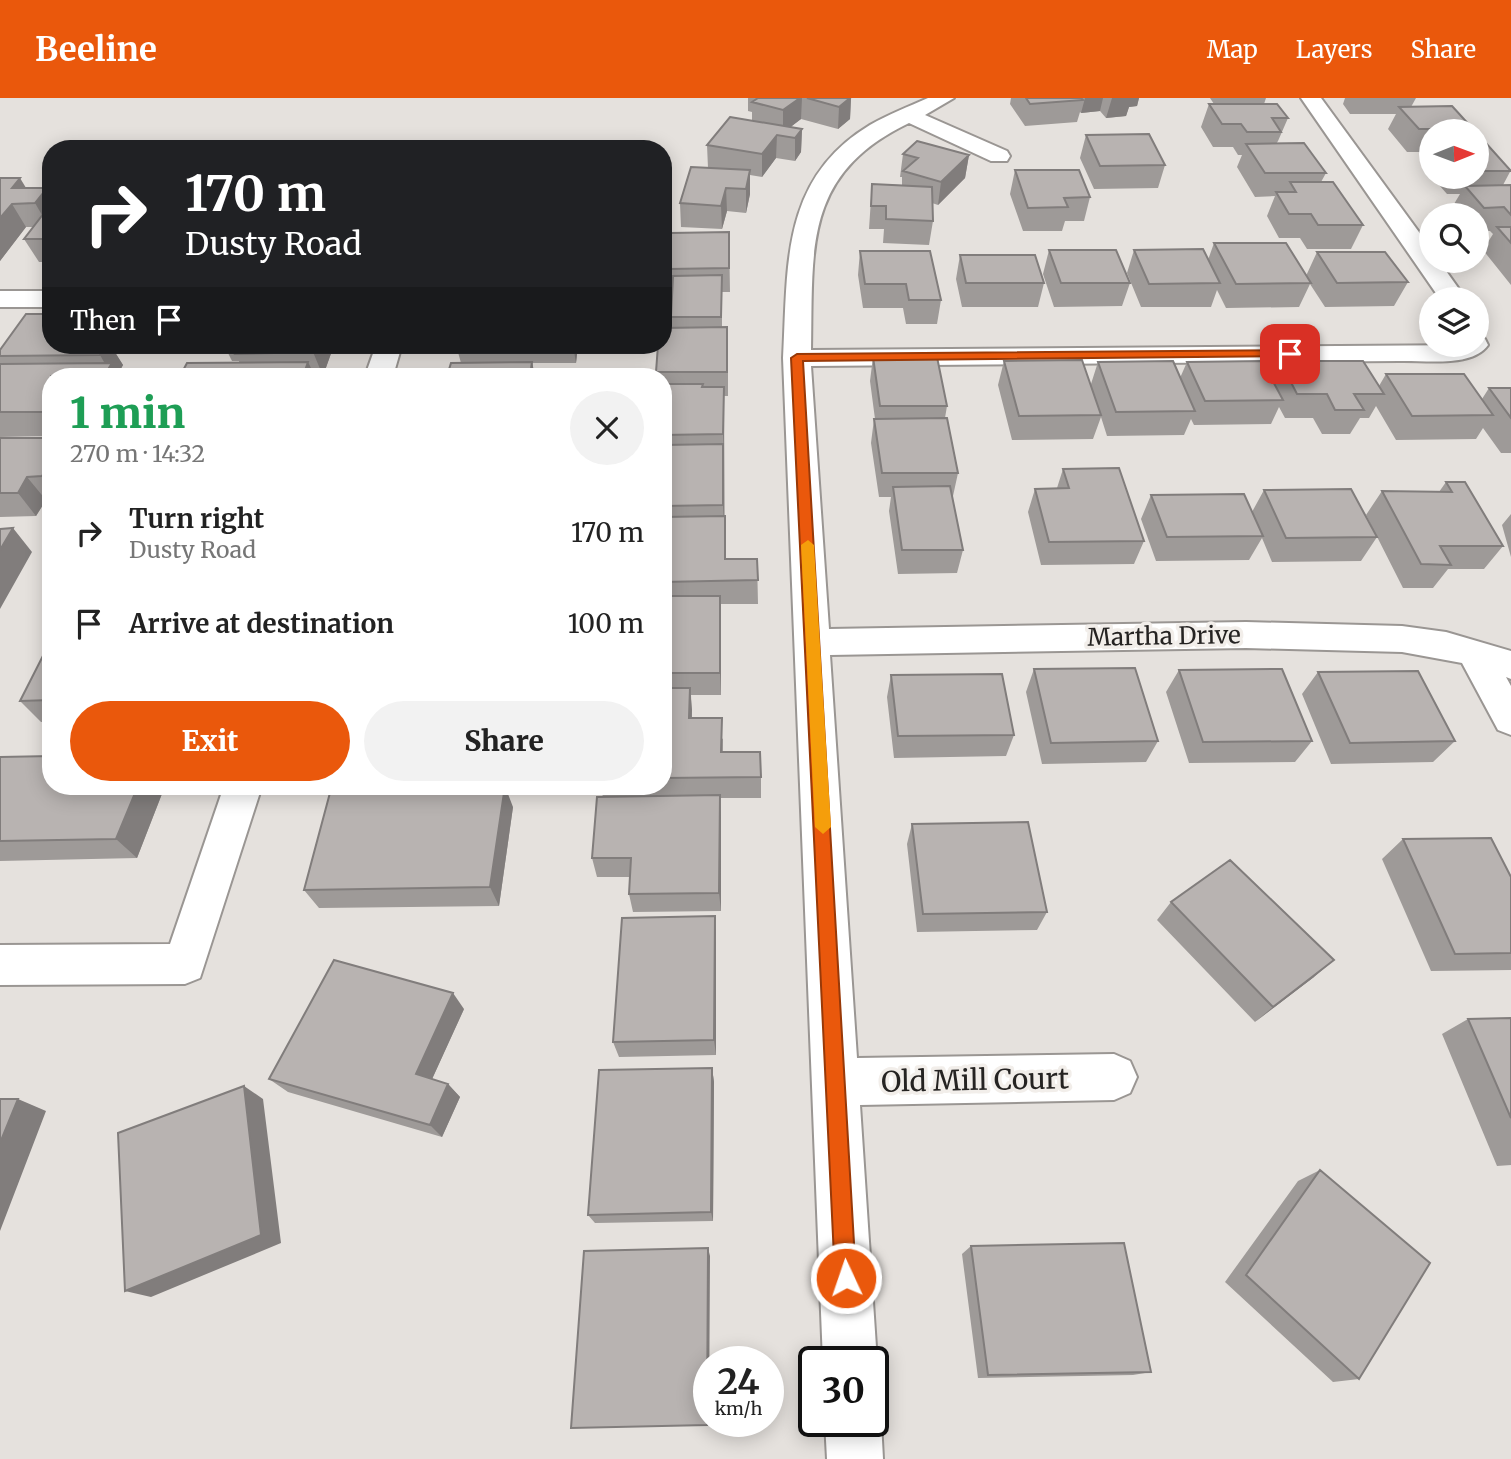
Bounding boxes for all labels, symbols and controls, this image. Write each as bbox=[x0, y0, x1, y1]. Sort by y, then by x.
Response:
text: Beeline bbox=[35, 29, 157, 70]
text: Map bbox=[1207, 34, 1258, 65]
text: Layers bbox=[1296, 34, 1372, 65]
text: Share bbox=[1410, 34, 1476, 65]
north arrow bbox=[1419, 119, 1489, 189]
map controls bbox=[1419, 119, 1489, 357]
text: 170 m bbox=[185, 163, 326, 224]
icon: right bbox=[70, 168, 161, 259]
button: search bbox=[1419, 203, 1489, 273]
text: Dusty Road bbox=[185, 224, 362, 264]
button: layers bbox=[1419, 287, 1489, 357]
icon: arrive bbox=[150, 301, 188, 339]
text: Then bbox=[70, 304, 136, 337]
pin bbox=[1260, 324, 1320, 384]
icon: arrive bbox=[1271, 335, 1309, 373]
text: 1 min bbox=[70, 387, 185, 439]
button: close bbox=[570, 391, 644, 465]
text: 270 m · 14:32 bbox=[70, 439, 205, 468]
text: Turn right bbox=[129, 502, 264, 535]
icon: right bbox=[70, 514, 108, 552]
text: 170 m bbox=[571, 516, 644, 549]
text: Dusty Road bbox=[129, 535, 256, 564]
icon: arrive bbox=[70, 605, 108, 643]
text: Arrive at destination bbox=[129, 607, 394, 640]
text: 100 m bbox=[568, 607, 644, 640]
street label: Martha Drive bbox=[1087, 619, 1241, 653]
button: Exit bbox=[70, 701, 350, 781]
button: Share bbox=[364, 701, 644, 781]
street label: Old Mill Court bbox=[881, 1060, 1069, 1100]
position arrow bbox=[809, 1241, 883, 1315]
speed limit sign: 30 bbox=[798, 1346, 889, 1437]
text: 24 bbox=[717, 1360, 760, 1404]
text: km/h bbox=[715, 1397, 762, 1420]

